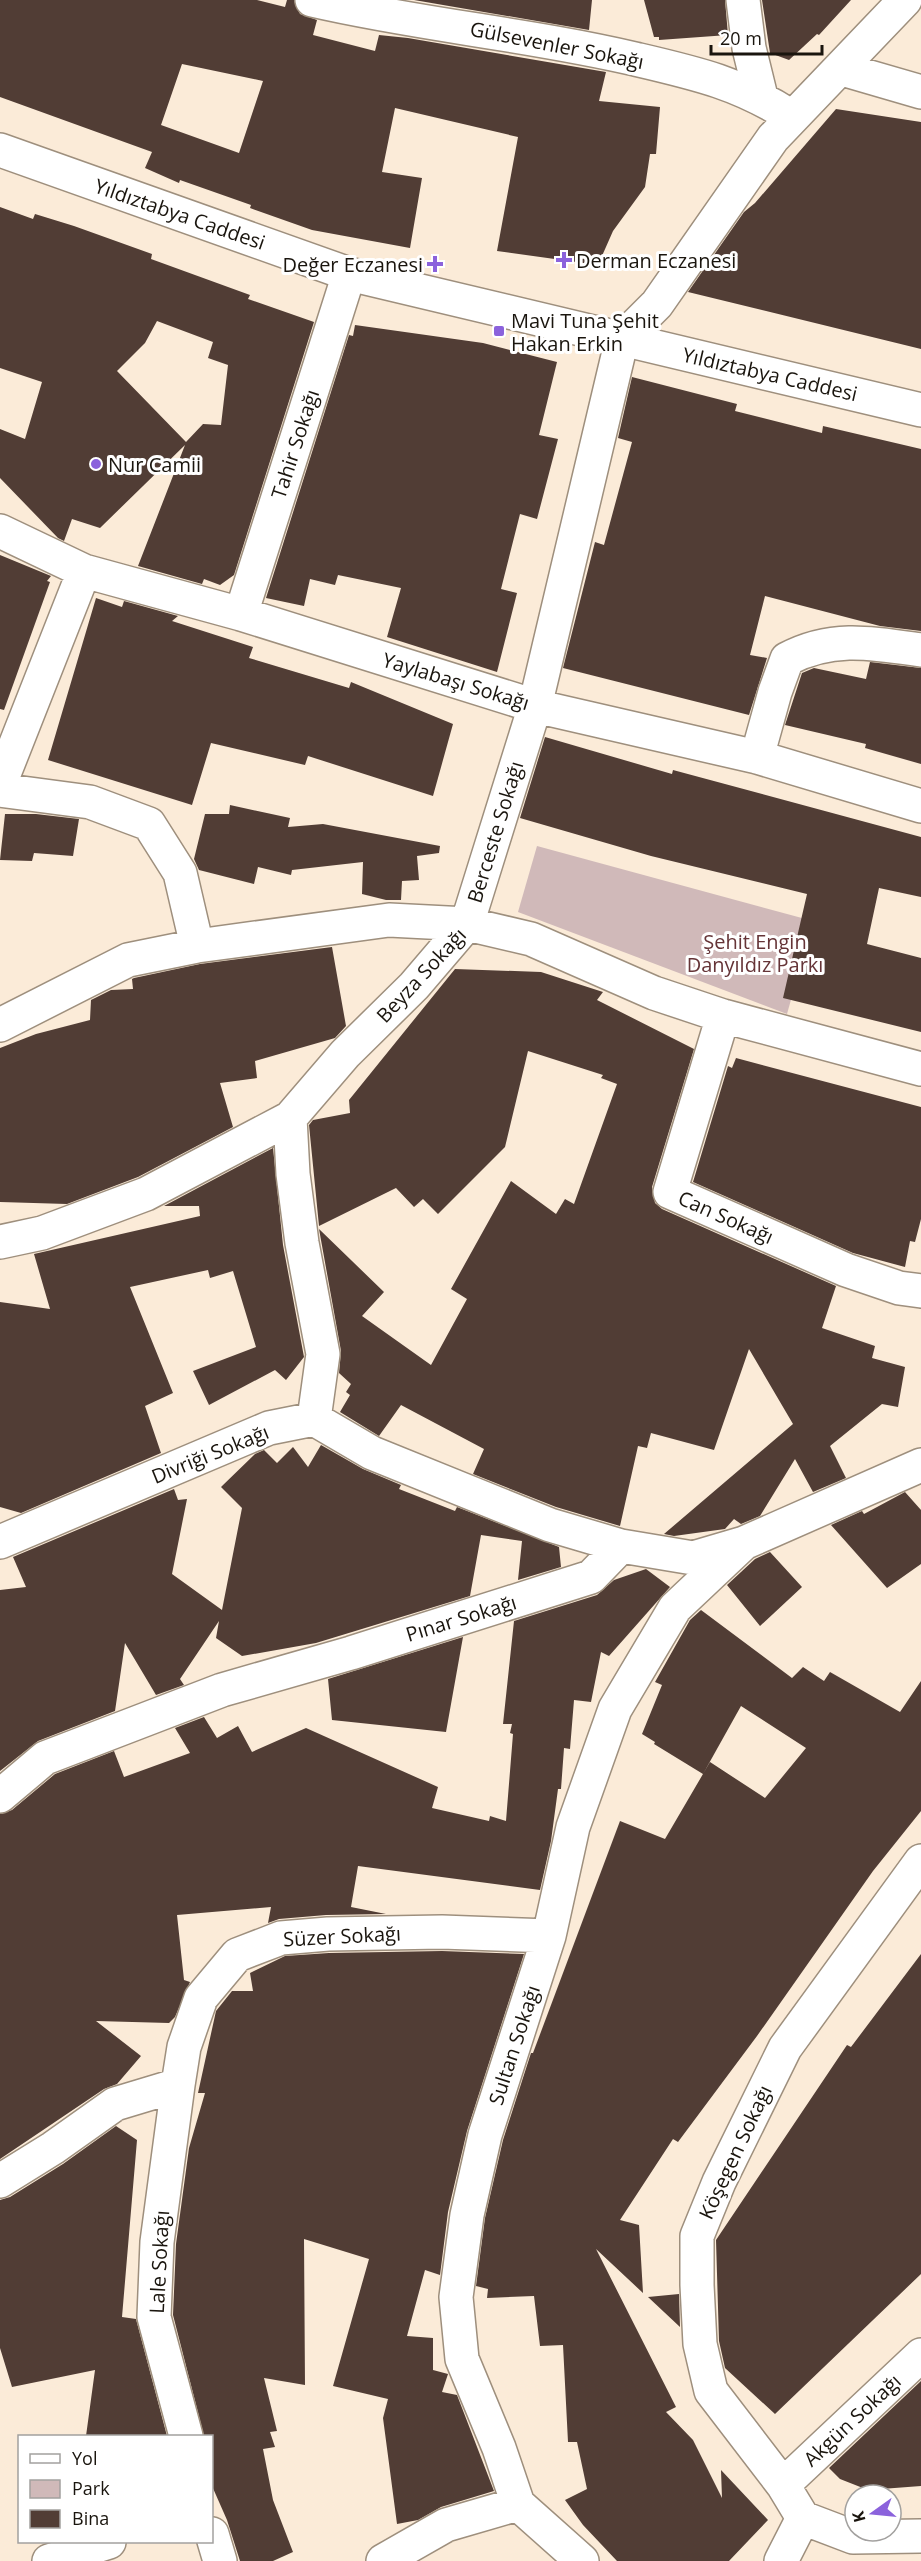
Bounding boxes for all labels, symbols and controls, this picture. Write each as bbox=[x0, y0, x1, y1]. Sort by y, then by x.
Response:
street label: Gülsevenler Sokağı bbox=[468, 15, 646, 75]
scale bar bbox=[711, 18, 822, 56]
text: 20 m bbox=[720, 26, 762, 50]
street label: Yıldıztabya Caddesi bbox=[91, 172, 269, 256]
place label: Derman Eczanesi bbox=[576, 247, 736, 274]
place label: Değer Eczanesi bbox=[283, 251, 423, 278]
marker: Derman Eczanesi bbox=[557, 253, 571, 267]
marker: Değer Eczanesi bbox=[428, 257, 442, 271]
place label: Mavi Tuna Şehit Hakan Erkin bbox=[511, 307, 659, 357]
marker: Mavi Tuna Şehit Hakan Erkin bbox=[492, 324, 506, 338]
street label: Yıldıztabya Caddesi bbox=[680, 341, 860, 407]
street label: Tahir Sokağı bbox=[265, 386, 325, 502]
place label: Nur Camii bbox=[108, 451, 201, 478]
marker: Nur Camii bbox=[89, 457, 103, 471]
street label: Yaylabaşı Sokağı bbox=[379, 646, 533, 716]
street label: Berceste Sokağı bbox=[461, 758, 529, 906]
street label: Beyza Sokağı bbox=[370, 922, 472, 1028]
park label: Şehit Engin Danyıldız Parkı bbox=[687, 928, 823, 978]
street label: Can Sokağı bbox=[674, 1184, 778, 1250]
street label: Divriği Sokağı bbox=[147, 1418, 273, 1490]
street label: Pınar Sokağı bbox=[402, 1588, 520, 1648]
street label: Süzer Sokağı bbox=[283, 1919, 401, 1953]
street label: Sultan Sokağı bbox=[482, 1982, 546, 2108]
street label: Köşegen Sokağı bbox=[692, 2081, 778, 2223]
street label: Lale Sokağı bbox=[143, 2210, 175, 2314]
street label: Akgün Sokağı bbox=[797, 2368, 907, 2472]
legend bbox=[18, 2435, 213, 2543]
text: Yol bbox=[72, 2446, 97, 2470]
text: Park bbox=[72, 2476, 110, 2500]
north arrow bbox=[843, 2483, 903, 2543]
text: Bina bbox=[72, 2506, 109, 2530]
text: K bbox=[846, 2509, 871, 2525]

